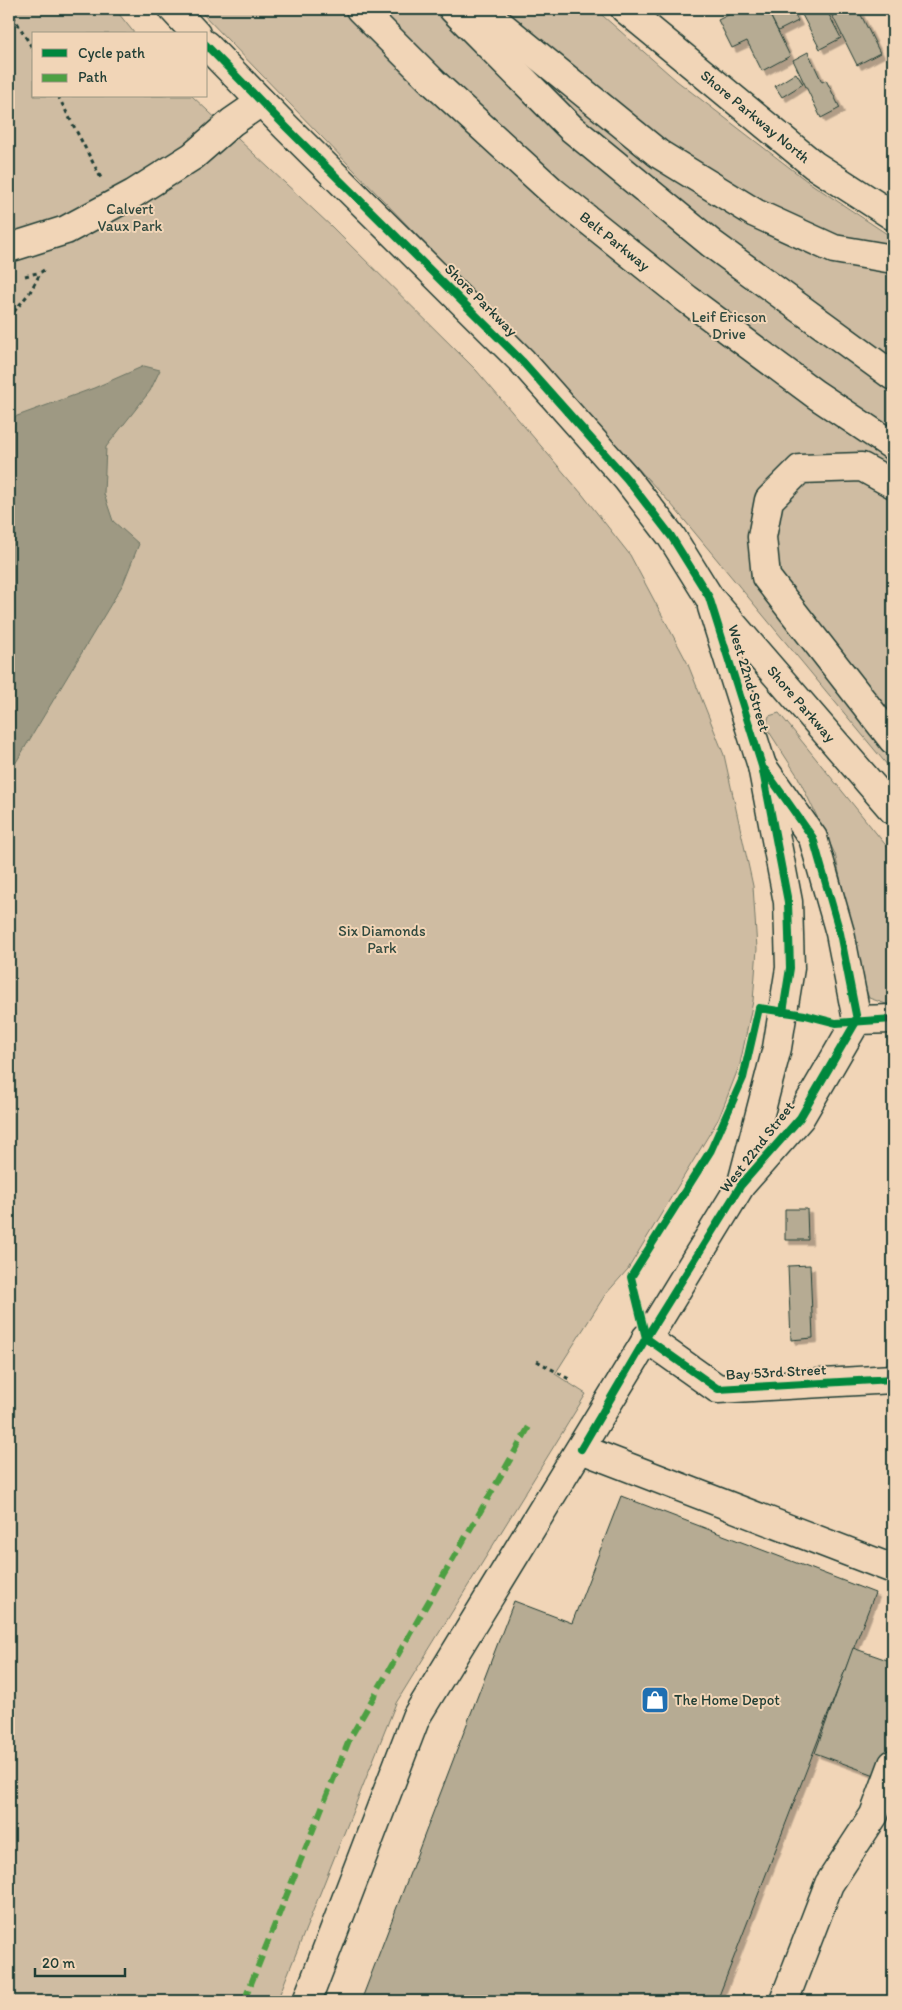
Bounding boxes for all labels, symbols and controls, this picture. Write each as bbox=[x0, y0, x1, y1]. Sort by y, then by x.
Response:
legend bbox=[32, 32, 208, 98]
text: Cycle path bbox=[78, 44, 145, 62]
street label: Shore Parkway North bbox=[697, 66, 814, 167]
text: Path bbox=[78, 68, 107, 86]
park label: Calvert Vaux Park bbox=[98, 200, 163, 235]
street label: Belt Parkway bbox=[576, 208, 654, 275]
street label: Shore Parkway bbox=[441, 260, 521, 340]
park label: Leif Ericson Drive bbox=[692, 308, 766, 343]
street label: West 22nd Street bbox=[724, 622, 774, 734]
street label: Shore Parkway bbox=[763, 662, 839, 746]
park label: Six Diamonds Park bbox=[338, 922, 426, 957]
street label: West 22nd Street bbox=[716, 1097, 798, 1196]
street label: Bay 53rd Street bbox=[725, 1360, 827, 1384]
shop icon: The Home Depot bbox=[640, 1685, 670, 1715]
place label: The Home Depot bbox=[674, 1691, 780, 1709]
scale bar bbox=[35, 1945, 125, 1977]
text: 20 m bbox=[42, 1954, 76, 1972]

